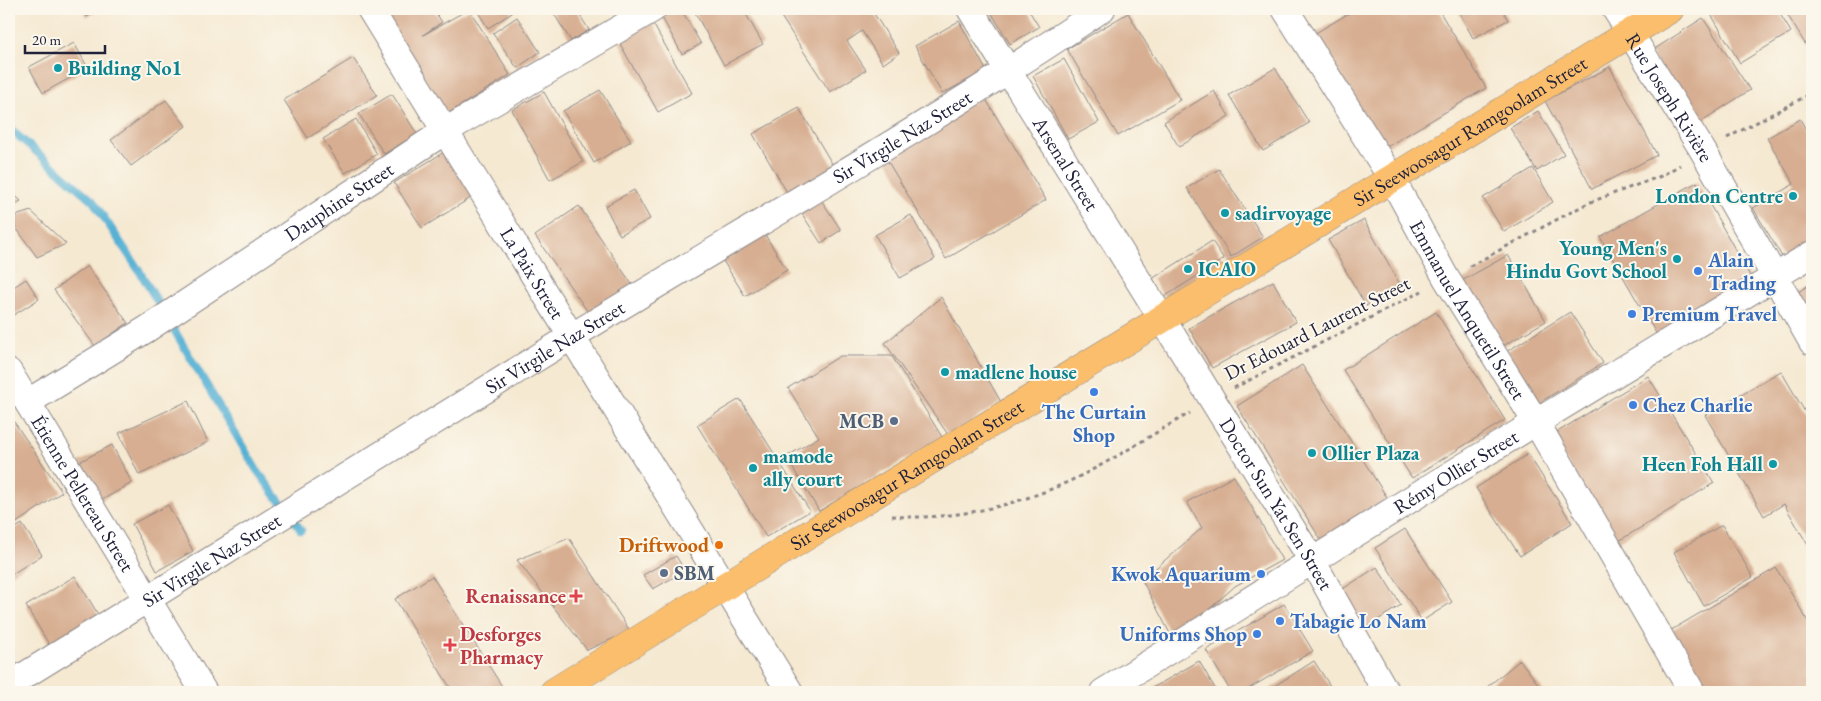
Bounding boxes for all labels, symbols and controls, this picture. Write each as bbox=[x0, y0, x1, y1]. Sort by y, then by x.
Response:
scale bar bbox=[25, 22, 105, 54]
street label: Rue Joseph Rivière bbox=[1620, 28, 1720, 167]
text: 20 m bbox=[32, 30, 61, 49]
street label: Sir Seewoosagur Ramgoolam Street bbox=[1348, 49, 1592, 212]
place label: Building No1 bbox=[68, 55, 182, 81]
marker: Building No1 bbox=[52, 62, 64, 74]
street label: Sir Virgile Naz Street bbox=[828, 84, 977, 189]
street label: Arsenal Street bbox=[1026, 111, 1105, 216]
street label: Dauphine Street bbox=[280, 156, 399, 247]
place label: London Centre bbox=[1655, 183, 1783, 209]
marker: London Centre bbox=[1787, 190, 1799, 202]
place label: sadirvoyage bbox=[1235, 200, 1331, 226]
marker: sadirvoyage bbox=[1219, 207, 1231, 219]
street label: Emmanuel Anquetil Street bbox=[1404, 215, 1532, 405]
street label: La Paix Street bbox=[494, 222, 571, 324]
place label: Young Men's Hindu Govt School bbox=[1506, 235, 1667, 284]
place label: Alain Trading bbox=[1707, 247, 1777, 296]
marker: Young Men's Hindu Govt School bbox=[1671, 253, 1683, 265]
place label: ICAIO bbox=[1198, 256, 1256, 282]
marker: ICAIO bbox=[1182, 263, 1194, 275]
marker: Alain Trading bbox=[1692, 265, 1704, 277]
street label: Dr Edouard Laurent Street bbox=[1220, 269, 1415, 386]
street label: Sir Virgile Naz Street bbox=[480, 294, 630, 400]
place label: Premium Travel bbox=[1642, 301, 1777, 327]
marker: Premium Travel bbox=[1626, 308, 1638, 320]
place label: madlene house bbox=[955, 359, 1077, 385]
marker: madlene house bbox=[939, 366, 951, 378]
marker: The Curtain Shop bbox=[1088, 386, 1100, 398]
place label: Chez Charlie bbox=[1643, 392, 1753, 418]
street label: Sir Seewoosagur Ramgoolam Street bbox=[785, 393, 1029, 556]
place label: The Curtain Shop bbox=[1042, 399, 1146, 448]
marker: Chez Charlie bbox=[1627, 399, 1639, 411]
place label: MCB bbox=[839, 408, 884, 434]
street label: Étienne Pellereau Street bbox=[25, 410, 141, 577]
street label: Doctor Sun Yat Sen Street bbox=[1214, 413, 1339, 595]
marker: MCB bbox=[888, 415, 900, 427]
street label: Rémy Ollier Street bbox=[1388, 423, 1524, 520]
place label: Ollier Plaza bbox=[1322, 440, 1420, 466]
place label: mamode ally court bbox=[763, 443, 843, 492]
marker: Ollier Plaza bbox=[1306, 447, 1318, 459]
place label: Heen Foh Hall bbox=[1642, 451, 1763, 477]
marker: Heen Foh Hall bbox=[1767, 458, 1779, 470]
marker: mamode ally court bbox=[747, 462, 759, 474]
street label: Sir Virgile Naz Street bbox=[137, 507, 286, 613]
place label: Driftwood bbox=[619, 532, 709, 558]
marker: Driftwood bbox=[713, 539, 725, 551]
place label: SBM bbox=[674, 560, 715, 586]
place label: Kwok Aquarium bbox=[1111, 561, 1251, 587]
marker: SBM bbox=[658, 567, 670, 579]
marker: Kwok Aquarium bbox=[1255, 568, 1267, 580]
place label: Renaissance bbox=[466, 583, 566, 609]
marker: Renaissance bbox=[570, 590, 582, 602]
place label: Tabagie Lo Nam bbox=[1290, 608, 1427, 634]
marker: Tabagie Lo Nam bbox=[1274, 615, 1286, 627]
place label: Desforges Pharmacy bbox=[460, 621, 543, 670]
place label: Uniforms Shop bbox=[1120, 621, 1247, 647]
marker: Uniforms Shop bbox=[1251, 628, 1263, 640]
marker: Desforges Pharmacy bbox=[444, 639, 456, 651]

